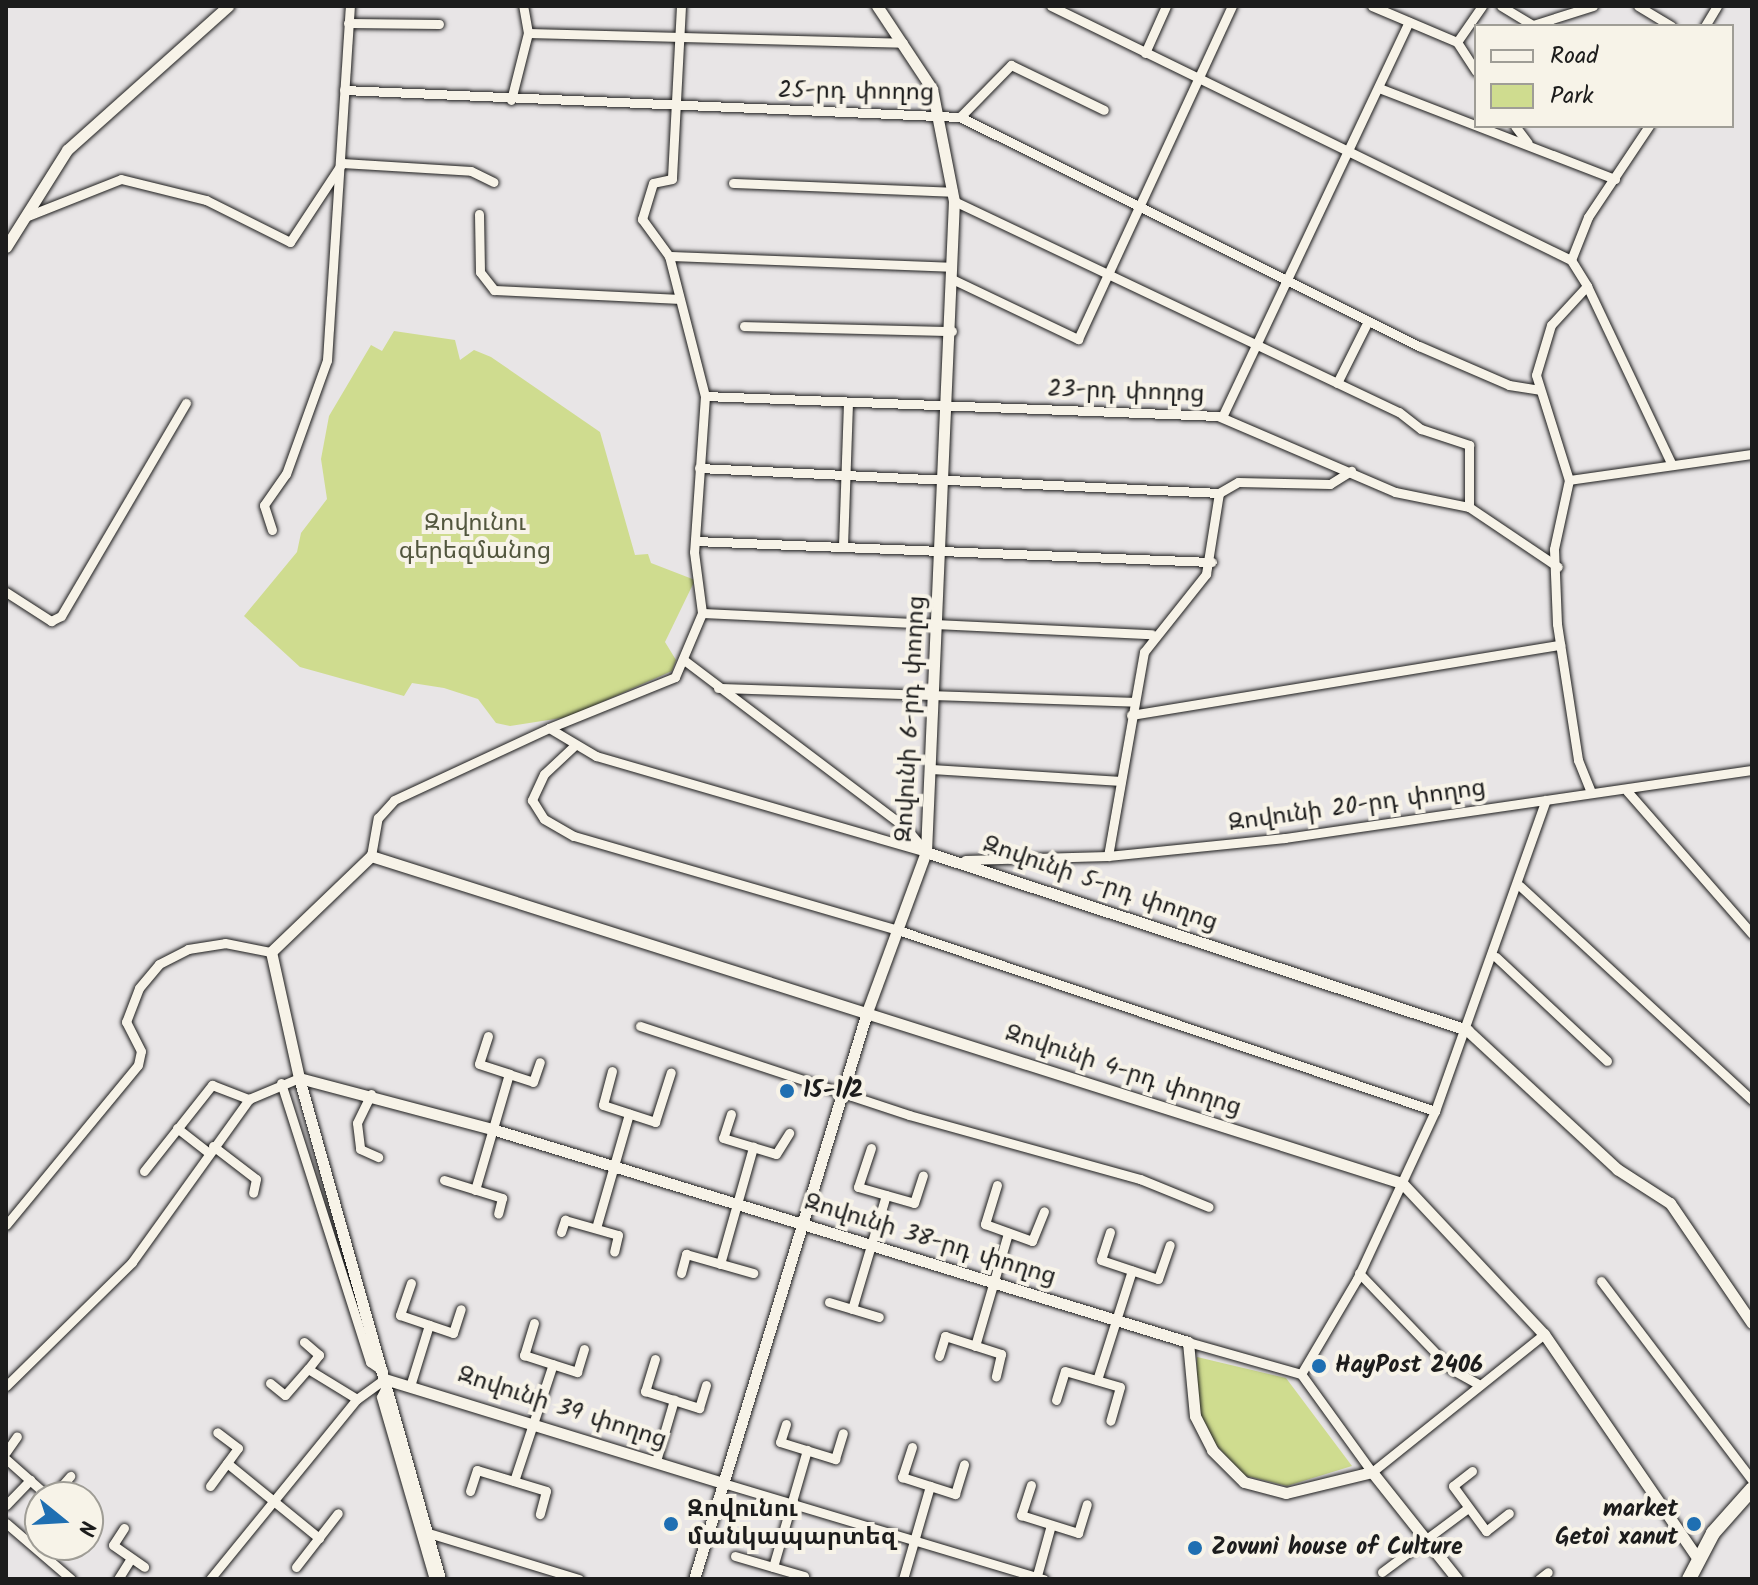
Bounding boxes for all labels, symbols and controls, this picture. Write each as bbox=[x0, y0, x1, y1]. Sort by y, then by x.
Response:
legend bbox=[1474, 24, 1734, 128]
text: Road bbox=[1550, 37, 1598, 76]
street label: 25-րդ փողոց bbox=[778, 76, 934, 108]
text: Park bbox=[1550, 77, 1594, 116]
street label: 23-րդ փողոց bbox=[1047, 375, 1205, 409]
park label: Զովունու գերեզմանոց bbox=[399, 510, 551, 566]
street label: Զովունի 6-րդ փողոց bbox=[890, 595, 932, 843]
street label: Զովունի 20-րդ փողոց bbox=[1226, 774, 1488, 838]
street label: Զովունի 5-րդ փողոց bbox=[979, 830, 1221, 938]
street label: Զովունի 4-րդ փողոց bbox=[1001, 1019, 1245, 1123]
place label: 15-1/2 bbox=[803, 1077, 863, 1105]
marker: 15-1/2 bbox=[778, 1082, 796, 1100]
street label: Զովունի 38-րդ փողոց bbox=[801, 1188, 1059, 1292]
place label: HayPost 2406 bbox=[1335, 1352, 1483, 1380]
marker: HayPost 2406 bbox=[1310, 1357, 1328, 1375]
street label: Զովունի 39 փողոց bbox=[454, 1361, 670, 1455]
north arrow bbox=[24, 1481, 104, 1561]
place label: Զովունու մանկապարտեզ bbox=[687, 1496, 896, 1552]
place label: market Getoi xanut bbox=[1555, 1496, 1678, 1552]
marker: Զովունու մանկապարտեզ bbox=[662, 1515, 680, 1533]
marker: market Getoi xanut bbox=[1685, 1515, 1703, 1533]
text: N bbox=[67, 1516, 104, 1540]
place label: Zovuni house of Culture bbox=[1211, 1534, 1463, 1562]
marker: Zovuni house of Culture bbox=[1186, 1539, 1204, 1557]

